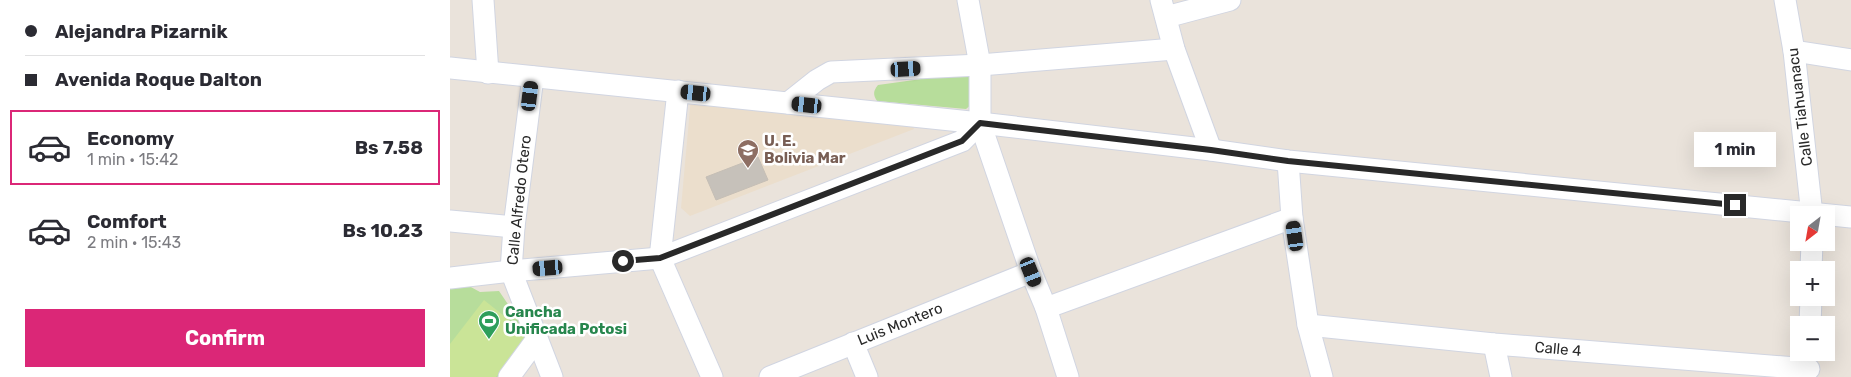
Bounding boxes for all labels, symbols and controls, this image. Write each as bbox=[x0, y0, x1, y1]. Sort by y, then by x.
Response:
text: Alejandra Pizarnik bbox=[55, 20, 228, 43]
street label: Calle Tiahuanacu bbox=[1784, 47, 1816, 167]
car bbox=[890, 61, 921, 77]
text: Avenida Roque Dalton bbox=[55, 68, 262, 91]
car bbox=[520, 80, 539, 112]
car bbox=[680, 84, 711, 102]
car bbox=[791, 96, 822, 114]
icon: car bbox=[27, 125, 72, 170]
text: Economy bbox=[87, 127, 174, 150]
place label: U. E. Bolivia Mar bbox=[764, 132, 846, 167]
callout: 1 min bbox=[1694, 132, 1776, 168]
street label: Calle Alfredo Otero bbox=[503, 134, 535, 266]
text: Bs 7.58 bbox=[355, 136, 423, 159]
school or university icon: U. E. Bolivia Mar bbox=[736, 138, 760, 169]
text: 1 min bbox=[1715, 140, 1755, 159]
text: 1 min · 15:42 bbox=[87, 150, 178, 169]
route end bbox=[1724, 194, 1746, 216]
north arrow bbox=[1790, 206, 1835, 251]
map controls bbox=[1790, 206, 1835, 361]
icon: car bbox=[27, 208, 72, 253]
text: Comfort bbox=[87, 210, 167, 233]
text: Bs 10.23 bbox=[343, 219, 423, 242]
car bbox=[1285, 220, 1304, 252]
text: 2 min · 15:43 bbox=[87, 233, 181, 252]
route start bbox=[612, 250, 634, 272]
car bbox=[1018, 255, 1043, 289]
car bbox=[532, 259, 563, 277]
button: + bbox=[1790, 261, 1835, 306]
street label: Luis Montero bbox=[855, 299, 945, 349]
place label: Cancha Unificada Potosi bbox=[505, 303, 627, 338]
button: Confirm bbox=[25, 309, 425, 367]
sports icon: Cancha Unificada Potosi bbox=[477, 309, 501, 340]
button: − bbox=[1790, 316, 1835, 361]
street label: Calle 4 bbox=[1534, 338, 1582, 360]

